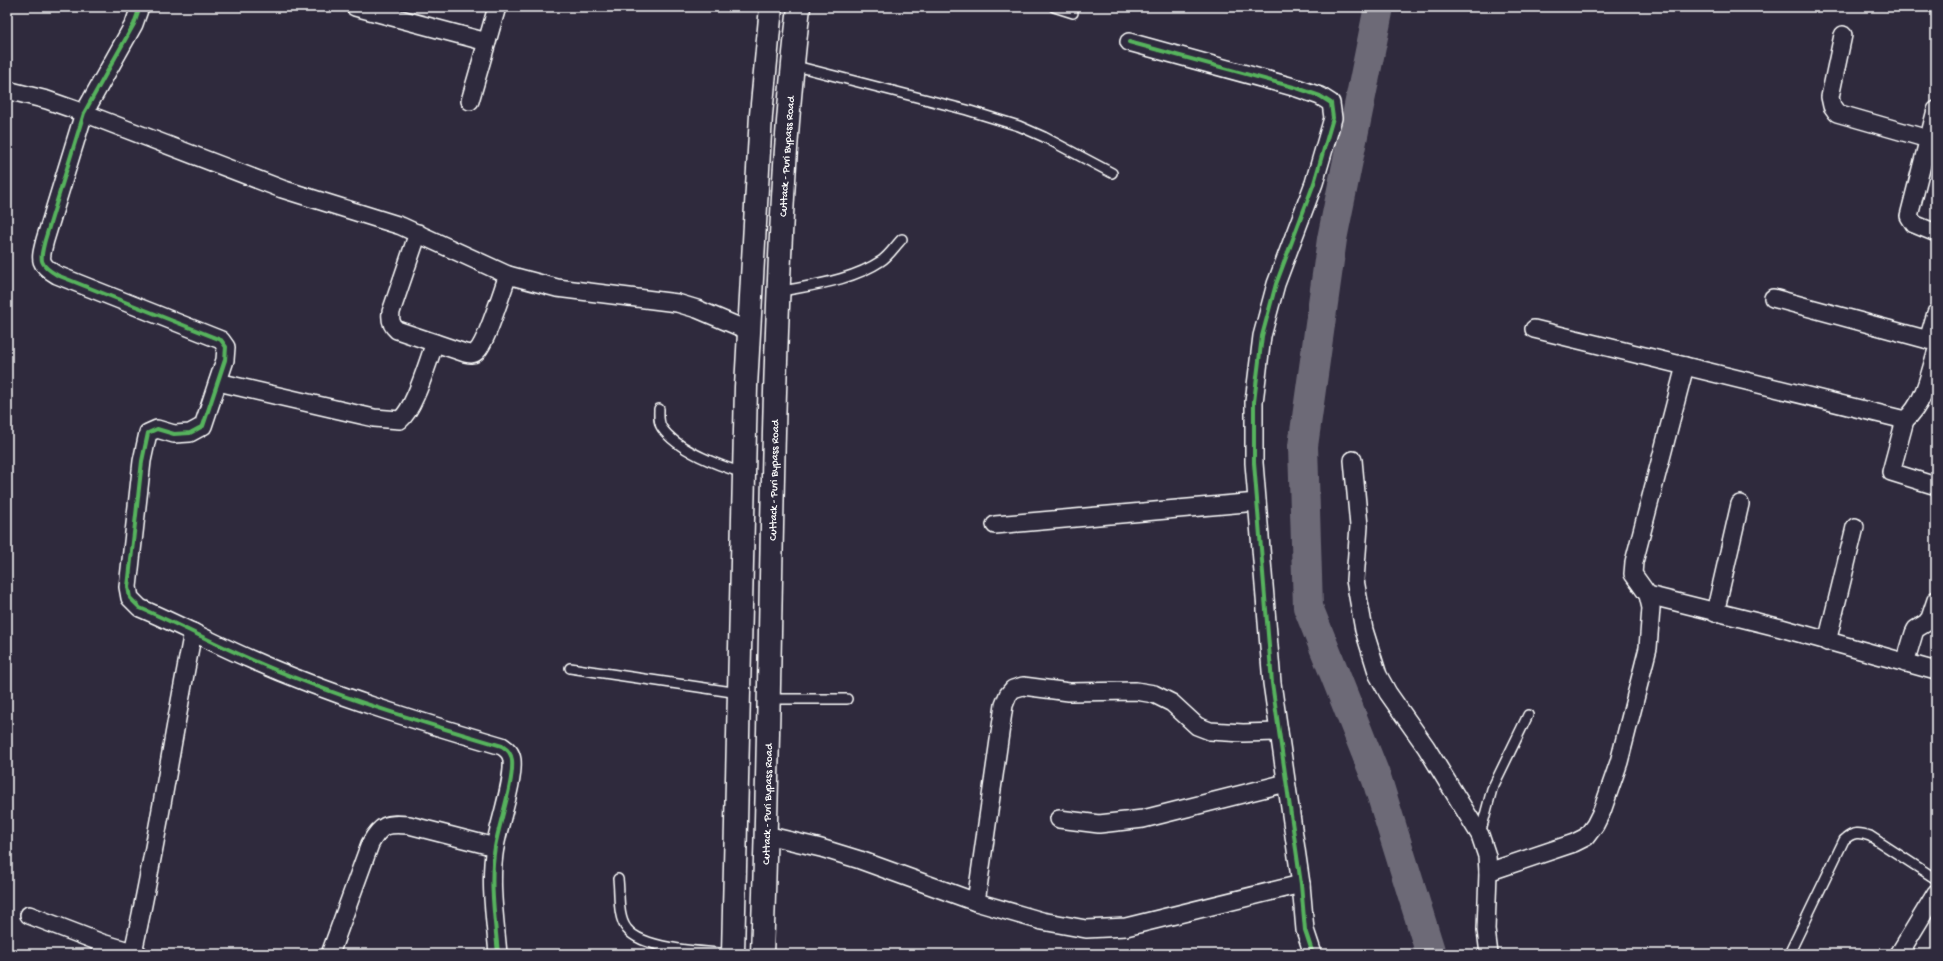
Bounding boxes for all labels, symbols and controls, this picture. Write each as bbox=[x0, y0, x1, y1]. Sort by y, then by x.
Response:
street label: Cuttack - Puri Bypass Road bbox=[778, 94, 798, 217]
street label: Cuttack - Puri Bypass Road bbox=[768, 418, 782, 541]
street label: Cuttack - Puri Bypass Road bbox=[761, 742, 776, 865]

